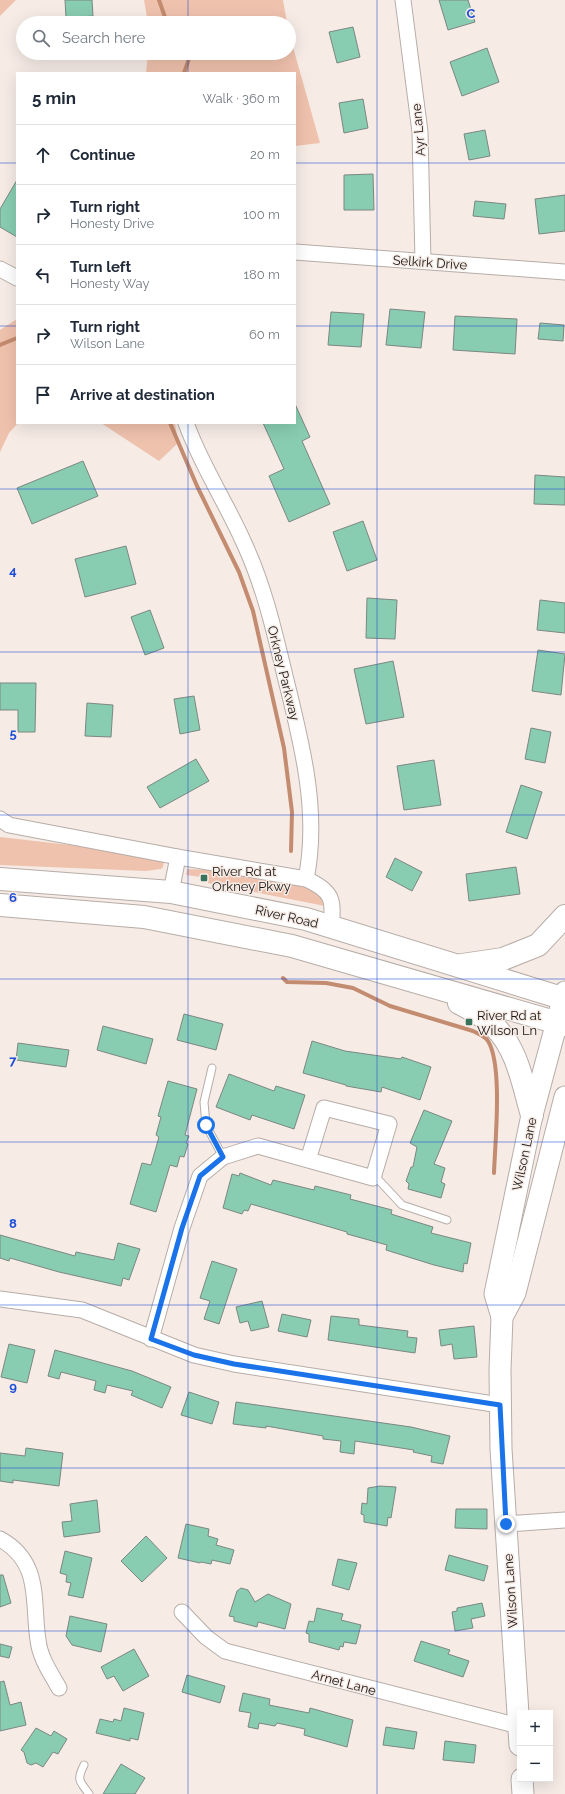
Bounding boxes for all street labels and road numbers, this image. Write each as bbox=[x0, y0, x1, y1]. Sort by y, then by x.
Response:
street label: Ayr Lane bbox=[409, 103, 428, 157]
street label: Selkirk Drive bbox=[392, 252, 468, 273]
street label: Orkney Parkway bbox=[264, 624, 303, 722]
street label: River Road bbox=[254, 902, 320, 931]
street label: Wilson Lane bbox=[509, 1116, 540, 1192]
street label: Wilson Lane bbox=[500, 1553, 521, 1629]
street label: Arnet Lane bbox=[310, 1667, 378, 1698]

